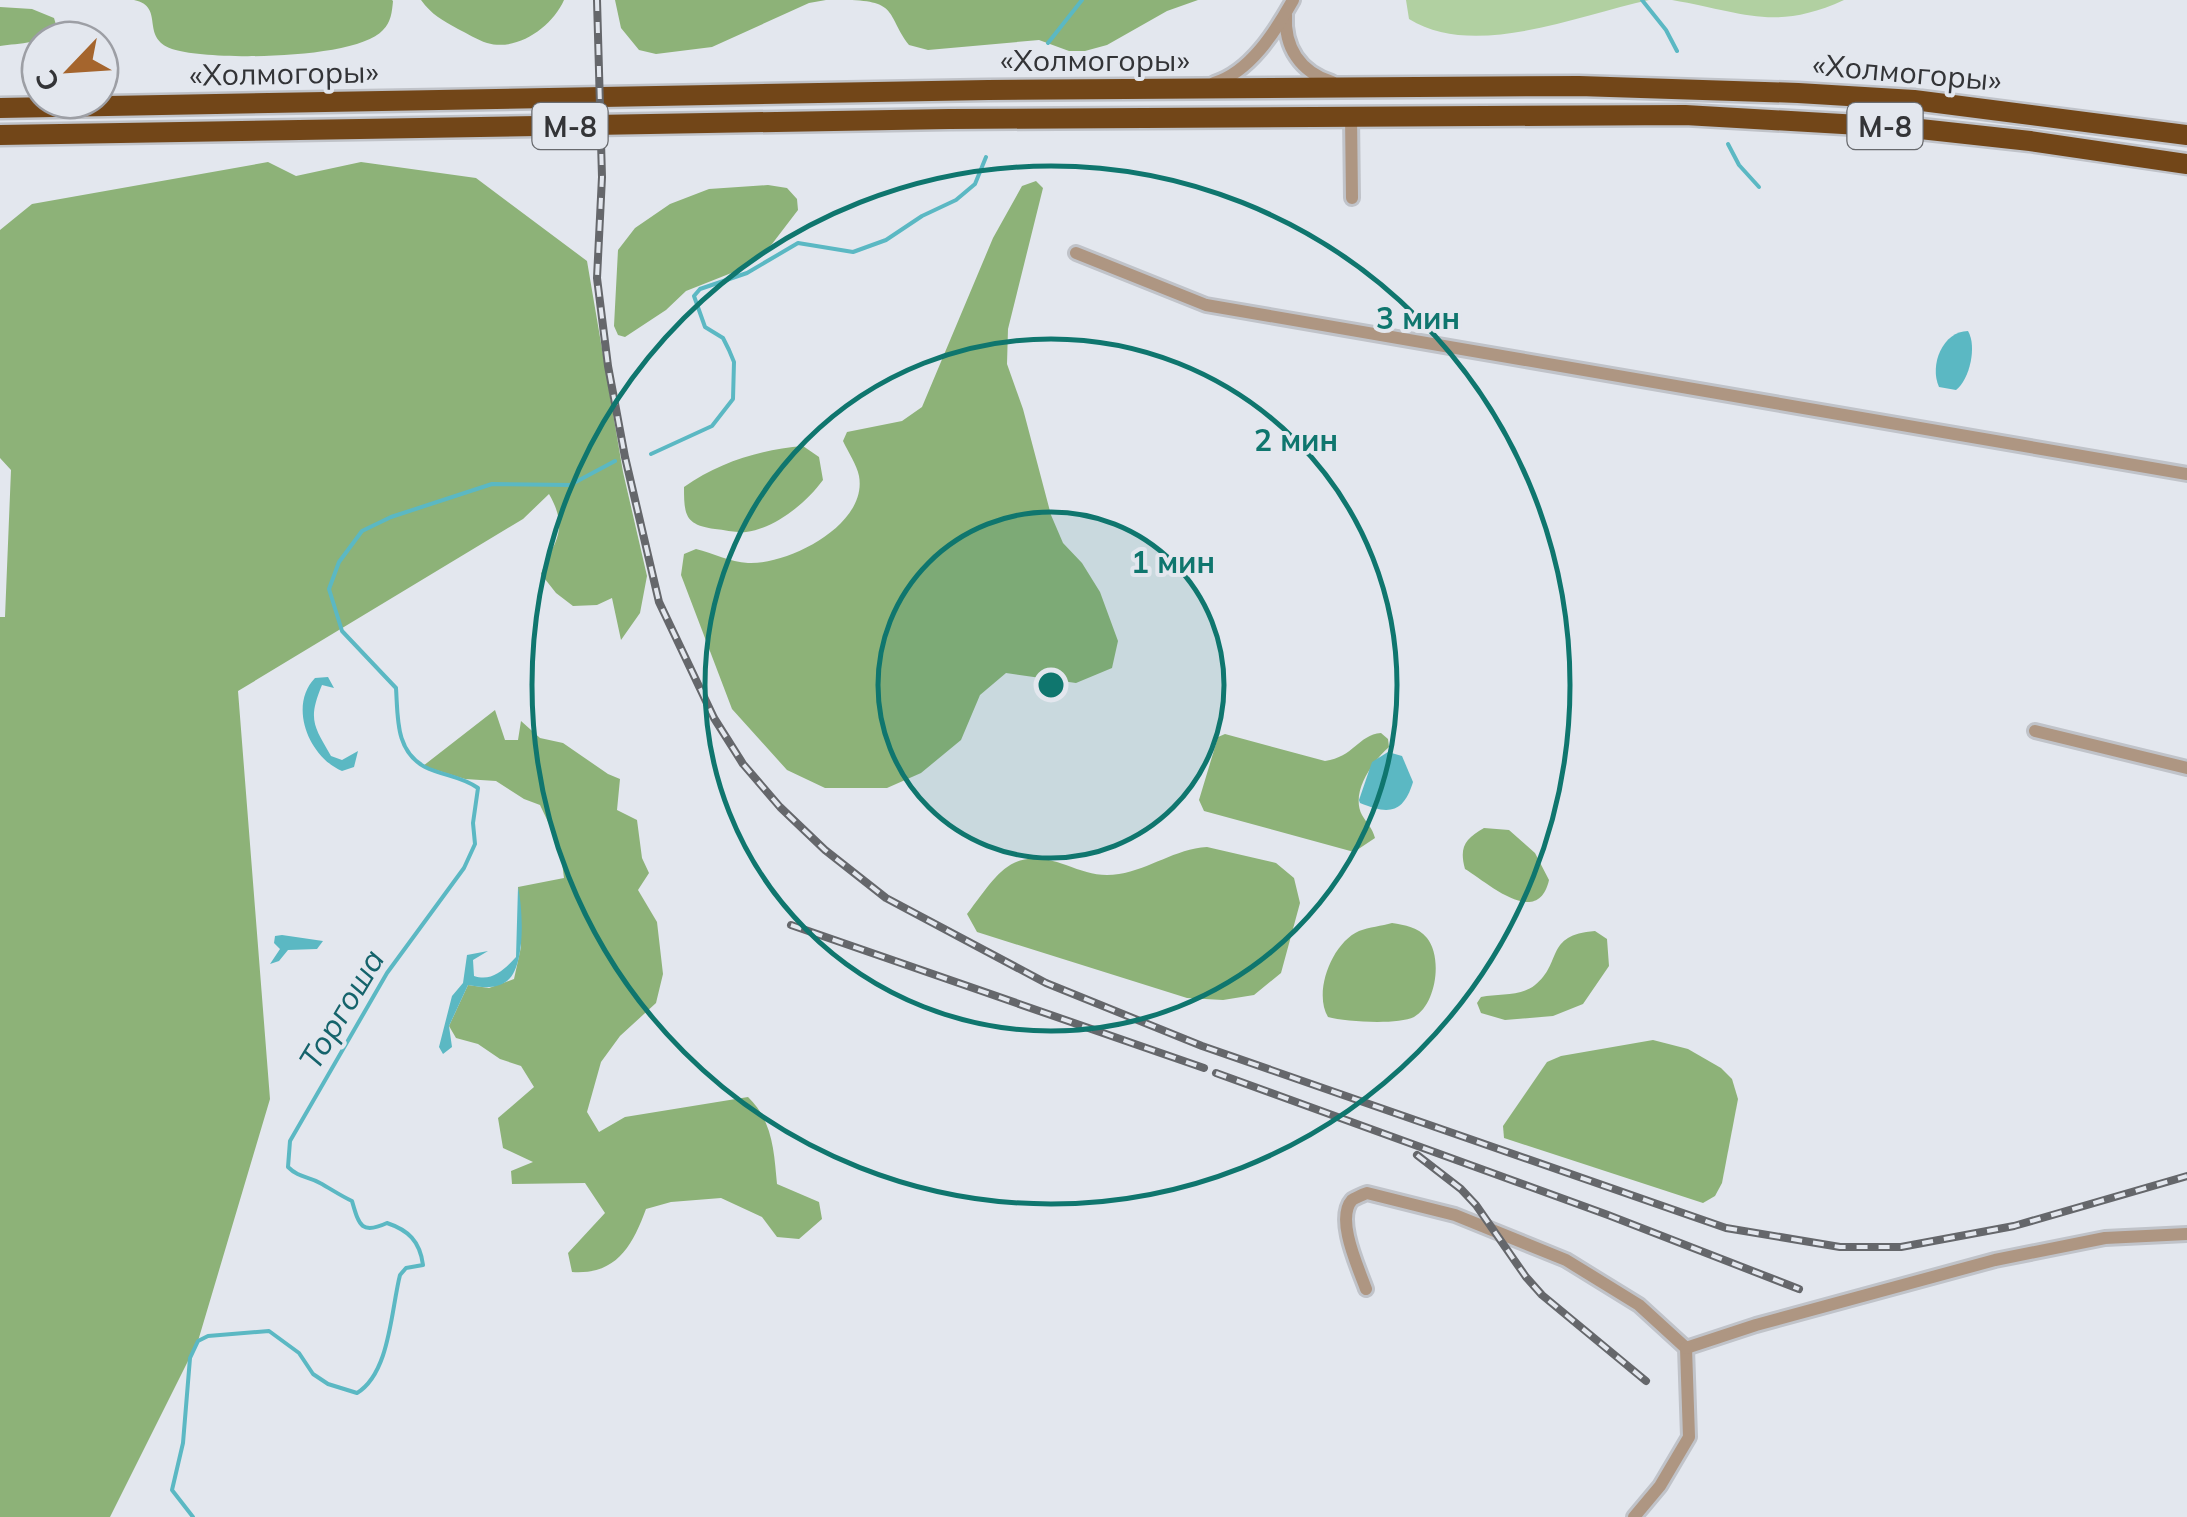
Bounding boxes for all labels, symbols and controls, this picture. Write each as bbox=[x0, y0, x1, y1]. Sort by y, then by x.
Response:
north arrow bbox=[20, 20, 120, 120]
street label: «Холмогоры» bbox=[1000, 41, 1190, 79]
street label: «Холмогоры» bbox=[1811, 45, 2003, 99]
street label: «Холмогоры» bbox=[189, 52, 379, 94]
text: С bbox=[27, 65, 67, 97]
road number: М-8 bbox=[532, 103, 608, 149]
road number: М-8 bbox=[1848, 103, 1922, 149]
text: 3 мин bbox=[1376, 299, 1460, 337]
text: 2 мин bbox=[1254, 421, 1338, 459]
text: 1 мин bbox=[1131, 543, 1215, 581]
centre of rings bbox=[1033, 667, 1069, 703]
water label: Торгоша bbox=[289, 941, 393, 1077]

